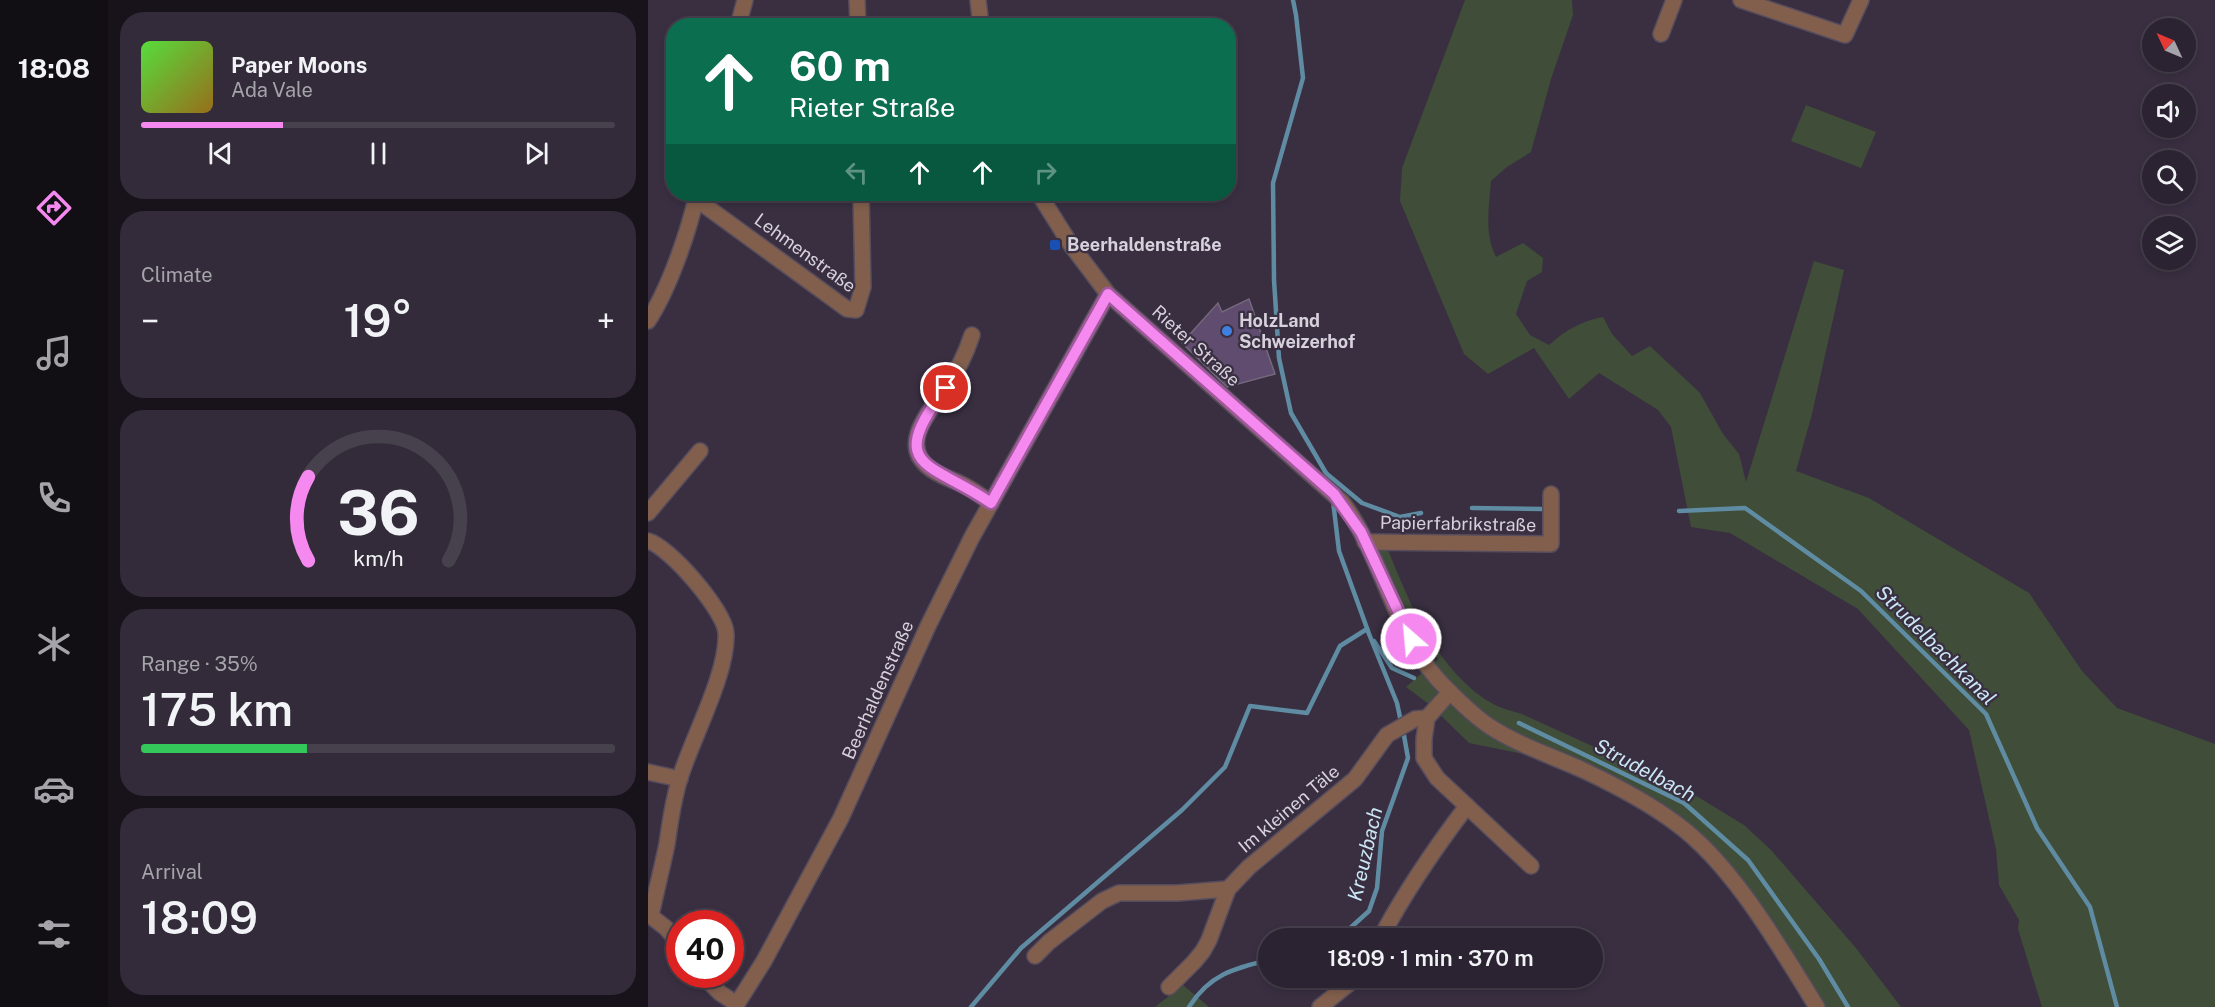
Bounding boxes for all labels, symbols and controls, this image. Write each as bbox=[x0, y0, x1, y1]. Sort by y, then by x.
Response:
north arrow bbox=[2142, 18, 2196, 72]
map controls bbox=[2142, 18, 2196, 270]
text: 60 m bbox=[789, 41, 891, 90]
icon: ahead bbox=[690, 42, 768, 120]
text: 18:08 bbox=[18, 52, 90, 84]
text: Paper Moons bbox=[231, 52, 367, 78]
text: Ada Vale bbox=[231, 78, 313, 102]
button: sound bbox=[2142, 84, 2196, 138]
text: Rieter Straße bbox=[789, 91, 955, 123]
icon: previous bbox=[204, 137, 237, 170]
icon: pause bbox=[362, 137, 395, 170]
icon: next bbox=[520, 137, 553, 170]
button: search bbox=[2142, 150, 2196, 204]
icon: left bbox=[840, 156, 873, 189]
icon: ahead bbox=[903, 156, 936, 189]
icon: ahead bbox=[966, 156, 999, 189]
icon: right bbox=[1029, 156, 1062, 189]
icon: directions bbox=[33, 187, 75, 229]
street label: Lehmenstraße bbox=[751, 209, 860, 296]
button: layers bbox=[2142, 216, 2196, 270]
place label: Beerhaldenstraße bbox=[1067, 234, 1222, 255]
marker: Beerhaldenstraße bbox=[1048, 238, 1062, 252]
text: Climate bbox=[141, 263, 213, 287]
text: 19° bbox=[344, 294, 412, 347]
street label: Rieter Straße bbox=[1148, 301, 1245, 391]
text: − bbox=[141, 302, 159, 340]
text: + bbox=[597, 302, 615, 340]
place label: HolzLand Schweizerhof bbox=[1239, 310, 1355, 352]
marker: HolzLand Schweizerhof bbox=[1220, 324, 1234, 338]
icon: music bbox=[33, 332, 75, 374]
pin bbox=[920, 362, 971, 413]
icon: arrive bbox=[929, 371, 962, 404]
text: 36 bbox=[337, 476, 419, 549]
icon: phone bbox=[33, 477, 75, 519]
street label: Papierfabrikstraße bbox=[1380, 512, 1536, 535]
text: km/h bbox=[353, 546, 403, 571]
water label: Strudelbachkanal bbox=[1871, 580, 2001, 710]
position arrow bbox=[1379, 607, 1443, 671]
street label: Beerhaldenstraße bbox=[838, 617, 918, 762]
icon: climate bbox=[33, 623, 75, 665]
text: Range · 35% bbox=[141, 652, 258, 676]
text: 175 km bbox=[141, 683, 293, 736]
water label: Strudelbach bbox=[1590, 733, 1700, 807]
street label: Im kleinen Täle bbox=[1234, 760, 1343, 857]
icon: car bbox=[33, 768, 75, 810]
water label: Kreuzbach bbox=[1343, 805, 1387, 903]
text: Arrival bbox=[141, 860, 203, 884]
text: 18:09 bbox=[141, 891, 258, 944]
speed limit sign: 40 bbox=[666, 910, 744, 988]
icon: filters bbox=[33, 913, 75, 955]
text: 18:09 · 1 min · 370 m bbox=[1327, 945, 1534, 971]

